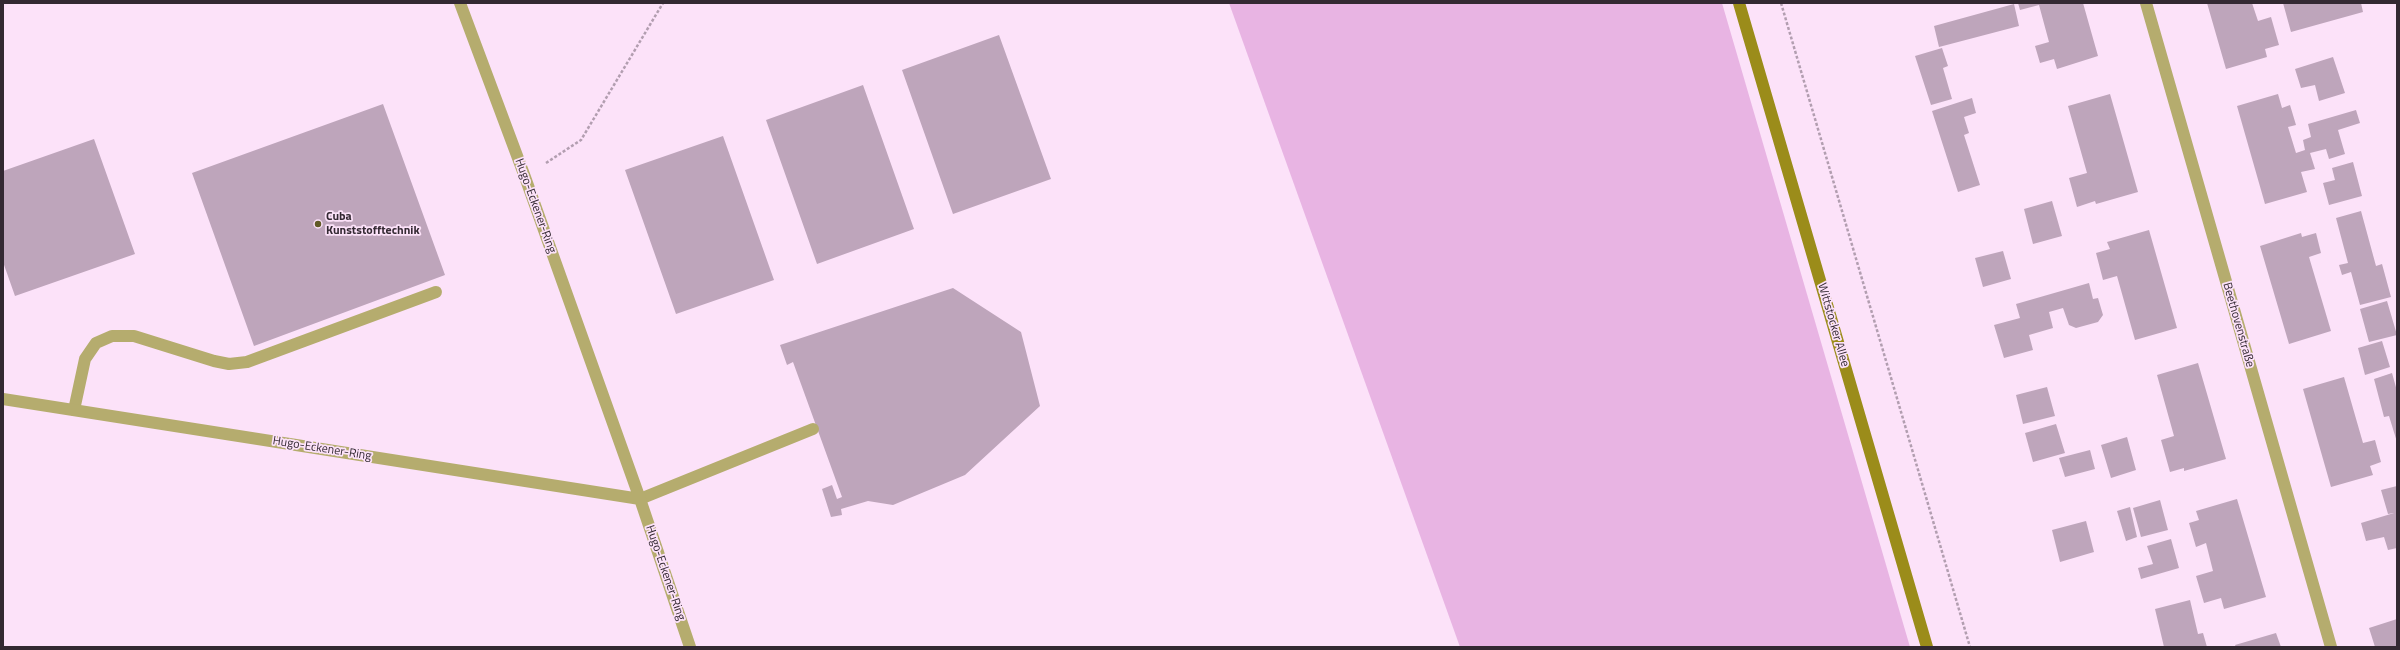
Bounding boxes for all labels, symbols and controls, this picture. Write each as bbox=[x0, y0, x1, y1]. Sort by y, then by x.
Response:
street label: Hugo-Eckener-Ring bbox=[511, 157, 559, 255]
place label: Cuba Kunststofftechnik bbox=[326, 210, 420, 238]
marker: Cuba Kunststofftechnik bbox=[313, 219, 323, 229]
street label: Beethovenstraße bbox=[2219, 281, 2257, 369]
street label: Wittstocker Allee bbox=[1814, 282, 1852, 368]
street label: Hugo-Eckener-Ring bbox=[272, 434, 372, 464]
street label: Hugo-Eckener-Ring bbox=[642, 524, 688, 622]

